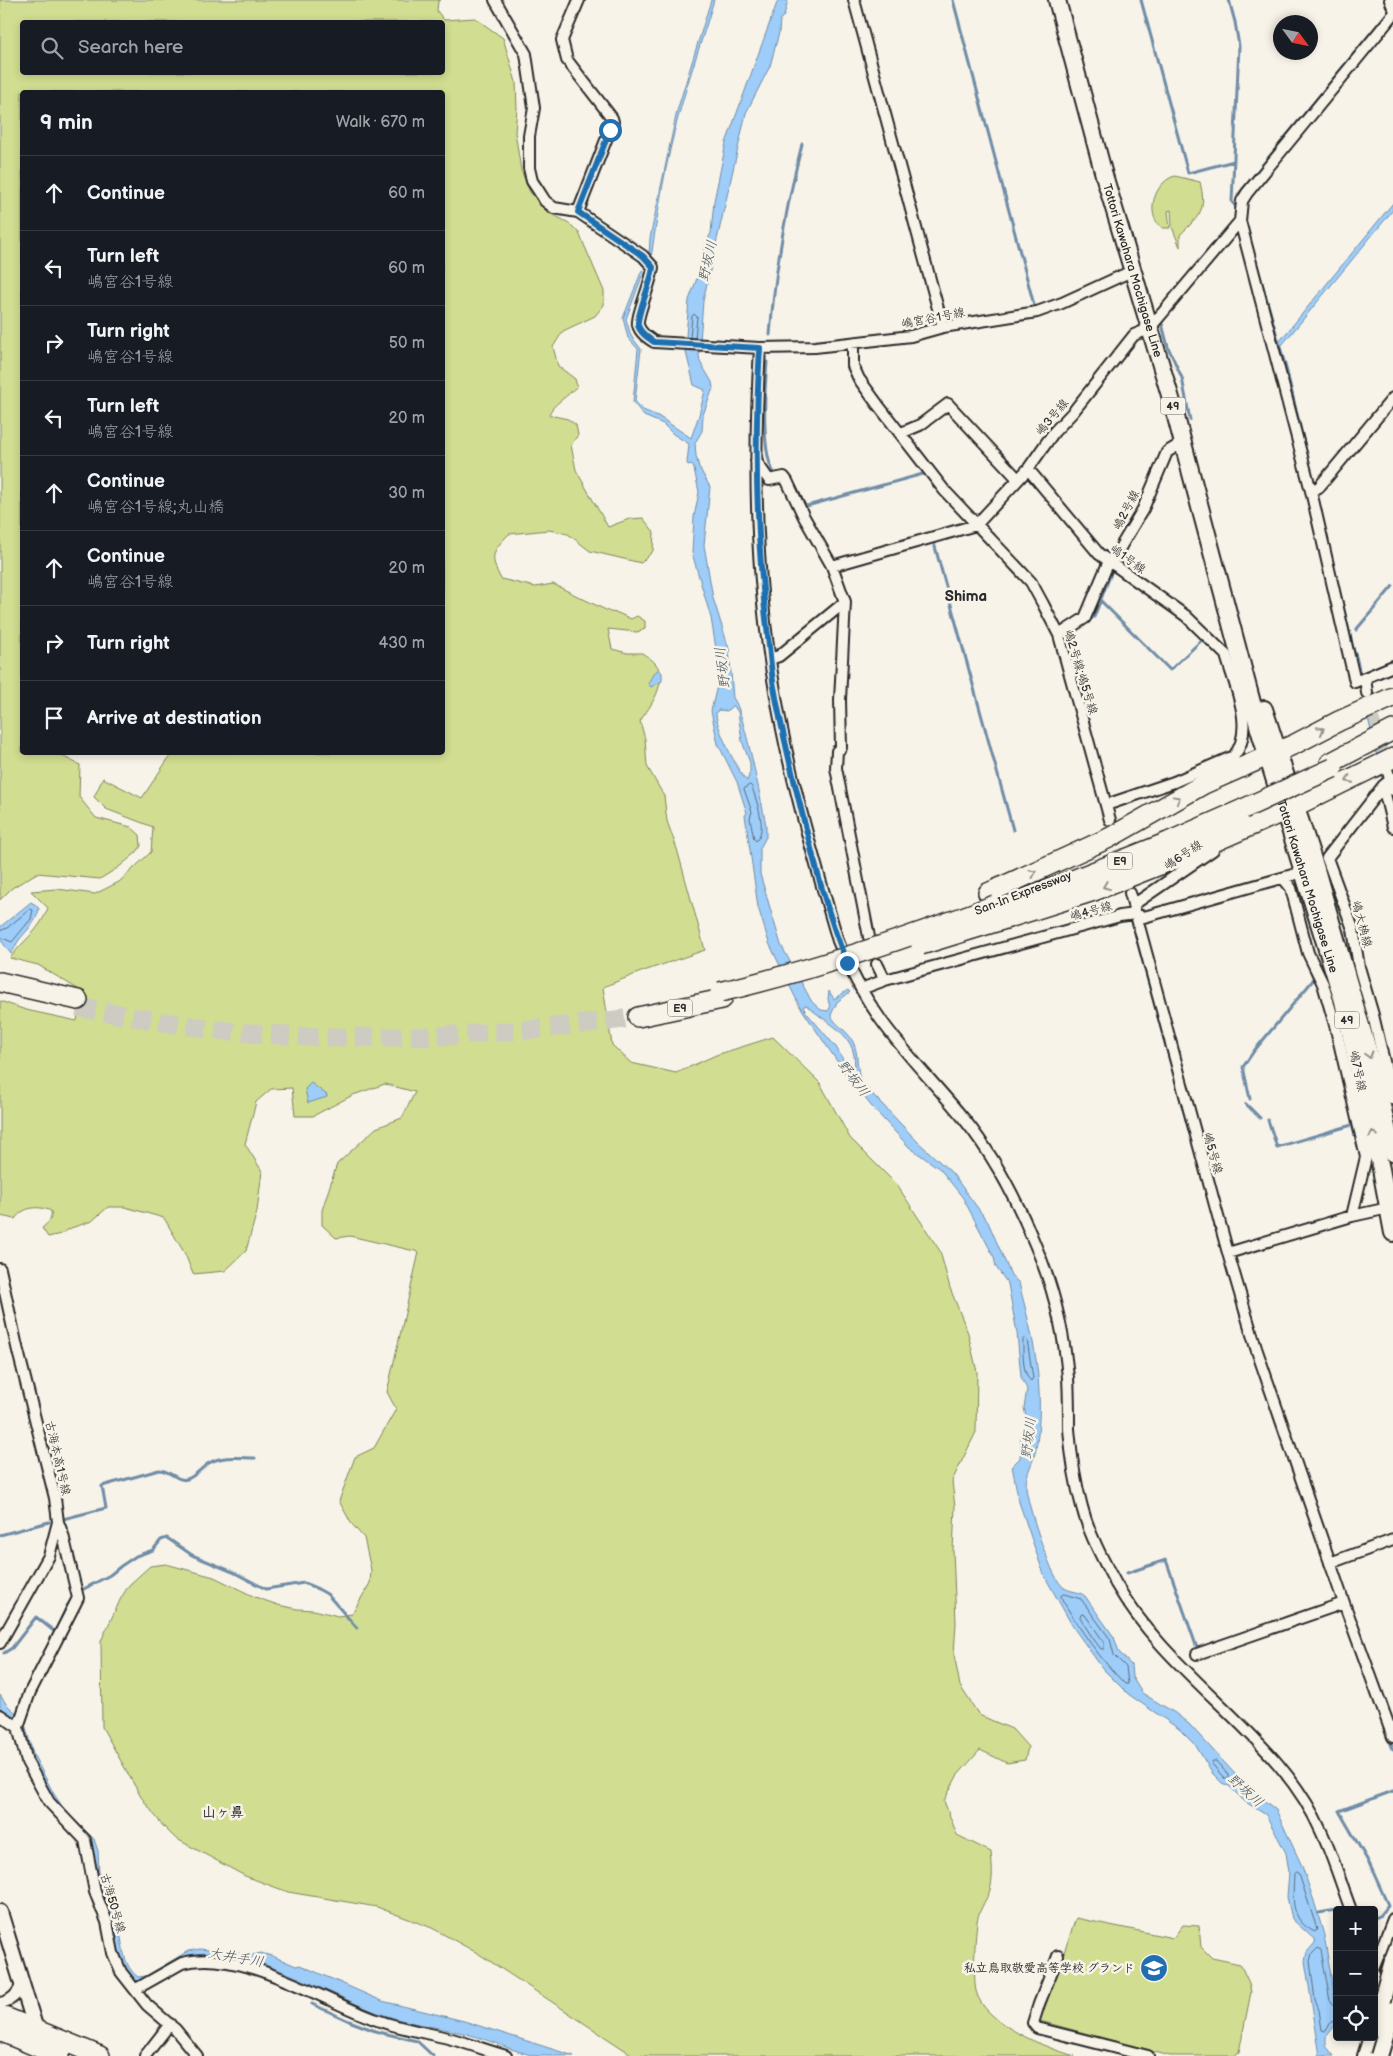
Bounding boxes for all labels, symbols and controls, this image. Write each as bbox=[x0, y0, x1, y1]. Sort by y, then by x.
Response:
north arrow bbox=[1273, 15, 1318, 60]
search box bbox=[20, 20, 445, 75]
icon: search bbox=[38, 34, 66, 62]
text: Search here bbox=[78, 36, 183, 59]
text: 9 min bbox=[40, 110, 93, 135]
text: Walk · 670 m bbox=[336, 113, 425, 132]
route start bbox=[599, 119, 622, 142]
icon: ahead bbox=[40, 179, 68, 207]
text: Continue bbox=[87, 182, 165, 205]
street label: Tottori Kawahara Mochigase Line bbox=[1099, 182, 1165, 359]
text: 60 m bbox=[388, 184, 425, 203]
water label: 野坂川 bbox=[694, 239, 720, 283]
text: Turn left bbox=[87, 245, 159, 268]
icon: left bbox=[40, 254, 68, 282]
text: 60 m bbox=[388, 259, 425, 278]
text: 嶋宮谷1号線 bbox=[87, 273, 173, 292]
street label: 嶋宮谷1号線 bbox=[900, 305, 966, 332]
text: Turn right bbox=[87, 320, 170, 343]
icon: right bbox=[40, 329, 68, 357]
text: 50 m bbox=[389, 334, 425, 353]
text: 嶋宮谷1号線 bbox=[87, 348, 173, 367]
text: Turn left bbox=[87, 395, 159, 418]
street label: 嶋3号線 bbox=[1033, 396, 1072, 439]
road number: 49 bbox=[1160, 398, 1186, 414]
icon: left bbox=[40, 404, 68, 432]
text: 20 m bbox=[389, 409, 425, 428]
text: 嶋宮谷1号線 bbox=[87, 423, 173, 442]
text: Continue bbox=[87, 470, 165, 493]
icon: ahead bbox=[40, 479, 68, 507]
text: 30 m bbox=[388, 484, 425, 503]
street label: 嶋2号線 bbox=[1110, 488, 1143, 533]
text: 嶋宮谷1号線;丸山橋 bbox=[87, 498, 225, 517]
street label: 嶋1号線 bbox=[1107, 541, 1149, 577]
text: Continue bbox=[87, 545, 165, 568]
icon: ahead bbox=[40, 554, 68, 582]
text: 20 m bbox=[389, 559, 425, 578]
text: 嶋宮谷1号線 bbox=[87, 573, 173, 592]
district label: Shima bbox=[945, 587, 987, 606]
street label: 嶋2号線;嶋5号線 bbox=[1060, 628, 1101, 717]
icon: right bbox=[40, 629, 68, 657]
text: Turn right bbox=[87, 632, 170, 655]
text: 430 m bbox=[378, 634, 425, 653]
water label: 野坂川 bbox=[712, 646, 733, 690]
icon: arrive bbox=[40, 704, 68, 732]
text: Arrive at destination bbox=[87, 707, 262, 730]
one-way arrow bbox=[1316, 726, 1325, 736]
one-way arrow bbox=[1346, 774, 1355, 784]
one-way arrow bbox=[1171, 795, 1180, 805]
street label: Tottori Kawahara Mochigase Line bbox=[1273, 798, 1341, 975]
street label: 嶋6号線 bbox=[1161, 837, 1205, 874]
road number: E9 bbox=[1108, 852, 1132, 869]
street label: San-In Expressway bbox=[973, 868, 1074, 919]
one-way arrow bbox=[1028, 869, 1037, 880]
one-way arrow bbox=[1102, 880, 1111, 890]
street label: 嶋4号線 bbox=[1068, 899, 1114, 924]
street label: 嶋大桷線 bbox=[1348, 899, 1375, 949]
route end bbox=[836, 952, 859, 975]
road number: E9 bbox=[668, 1000, 692, 1016]
road number: 49 bbox=[1334, 1012, 1360, 1028]
street label: 嶋7号線 bbox=[1346, 1049, 1369, 1093]
one-way arrow bbox=[1364, 1050, 1374, 1058]
water label: 野坂川 bbox=[834, 1056, 873, 1100]
one-way arrow bbox=[1368, 1129, 1379, 1138]
street label: 嶋5号線 bbox=[1199, 1130, 1226, 1176]
water label: 野坂川 bbox=[1018, 1416, 1039, 1460]
street label: 古海本高1号線 bbox=[42, 1419, 73, 1497]
water label: 野坂川 bbox=[1224, 1770, 1267, 1811]
district label: 山ヶ鼻 bbox=[202, 1804, 244, 1821]
street label: 古海50号線 bbox=[97, 1871, 128, 1935]
map controls bbox=[1333, 1906, 1378, 2041]
button: + bbox=[1333, 1906, 1378, 1951]
water label: 大井手川 bbox=[207, 1944, 265, 1971]
button: − bbox=[1333, 1951, 1378, 1996]
school or university icon: 私立鳥取敬愛高等学校 グランド bbox=[1139, 1953, 1169, 1983]
place label: 私立鳥取敬愛高等学校 グランド bbox=[964, 1961, 1135, 1976]
button: locate bbox=[1333, 1996, 1378, 2041]

